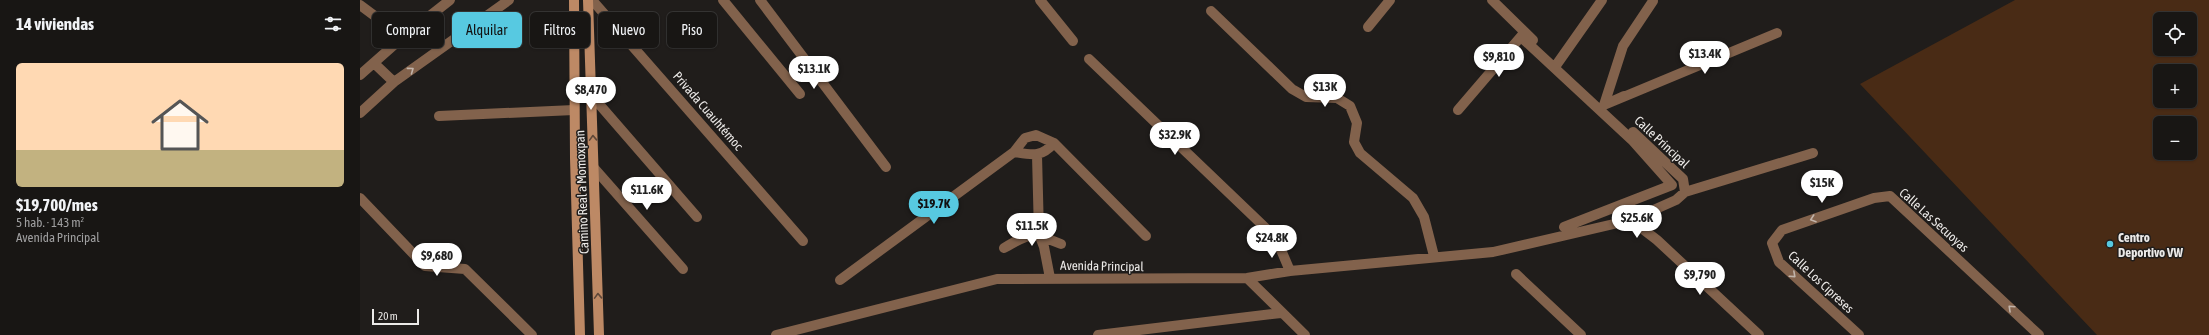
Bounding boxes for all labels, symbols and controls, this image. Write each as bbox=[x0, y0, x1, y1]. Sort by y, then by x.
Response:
chip: Comprar bbox=[372, 12, 444, 48]
chip: Alquilar bbox=[452, 12, 522, 48]
chip: Filtros bbox=[530, 12, 590, 48]
chip: Nuevo bbox=[598, 12, 659, 48]
chip: Piso bbox=[667, 12, 717, 48]
map controls bbox=[2153, 12, 2197, 160]
button: locate bbox=[2153, 12, 2197, 56]
icon: filters bbox=[322, 13, 344, 35]
text: 14 viviendas bbox=[16, 14, 94, 34]
pin: $13.4K bbox=[1672, 41, 1738, 75]
pin: $9,810 bbox=[1466, 44, 1532, 78]
text: $13.4K bbox=[1689, 46, 1721, 61]
text: $9,810 bbox=[1483, 49, 1515, 64]
pin: $13.1K bbox=[781, 56, 847, 90]
text: $13.1K bbox=[798, 61, 830, 76]
button: + bbox=[2153, 64, 2197, 108]
one-way arrow bbox=[407, 67, 414, 75]
street label: Privada Cuauhtémoc bbox=[670, 69, 746, 153]
pin: $13K bbox=[1301, 74, 1349, 108]
pin: $8,470 bbox=[558, 77, 624, 111]
text: $13K bbox=[1313, 79, 1337, 94]
text: $8,470 bbox=[575, 82, 607, 97]
icon: home bbox=[144, 89, 216, 161]
street label: Calle Principal bbox=[1632, 113, 1693, 171]
button: − bbox=[2153, 116, 2197, 160]
pin: $32.9K bbox=[1142, 122, 1208, 156]
text: $32.9K bbox=[1159, 127, 1191, 142]
street label: Camino Real a Momoxpan bbox=[572, 130, 592, 254]
one-way arrow bbox=[589, 135, 597, 141]
pin: $15K bbox=[1798, 170, 1846, 204]
text: $15K bbox=[1810, 175, 1834, 190]
pin: $11.6K bbox=[614, 177, 680, 211]
text: $11.6K bbox=[631, 182, 663, 197]
street label: Calle Las Secuoyas bbox=[1896, 185, 1972, 255]
pin: $19.7K bbox=[901, 191, 967, 225]
text: $19,700/mes bbox=[16, 195, 98, 215]
text: $19.7K bbox=[918, 196, 950, 211]
pin: $25.6K bbox=[1604, 205, 1670, 239]
text: $25.6K bbox=[1621, 210, 1653, 225]
pin: $11.5K bbox=[999, 213, 1065, 247]
one-way arrow bbox=[1809, 214, 1816, 223]
text: 5 hab. · 143 m² bbox=[16, 215, 84, 230]
text: $11.5K bbox=[1016, 218, 1048, 233]
pin: $24.8K bbox=[1239, 225, 1305, 259]
text: Avenida Principal bbox=[16, 230, 100, 245]
text: $24.8K bbox=[1256, 230, 1288, 245]
place label: Centro Deportivo VW bbox=[2118, 230, 2183, 260]
marker: Centro Deportivo VW bbox=[2105, 239, 2115, 249]
pin: $9,680 bbox=[404, 243, 470, 277]
text: $9,680 bbox=[421, 248, 453, 263]
street label: Calle Los Cipreses bbox=[1785, 248, 1857, 316]
street label: Avenida Principal bbox=[1060, 258, 1145, 274]
pin: $9,790 bbox=[1667, 262, 1733, 296]
text: $9,790 bbox=[1684, 267, 1716, 282]
one-way arrow bbox=[1788, 270, 1796, 278]
one-way arrow bbox=[594, 293, 602, 299]
one-way arrow bbox=[2008, 306, 2016, 313]
scale bar bbox=[372, 307, 419, 326]
text: 20 m bbox=[378, 310, 398, 322]

